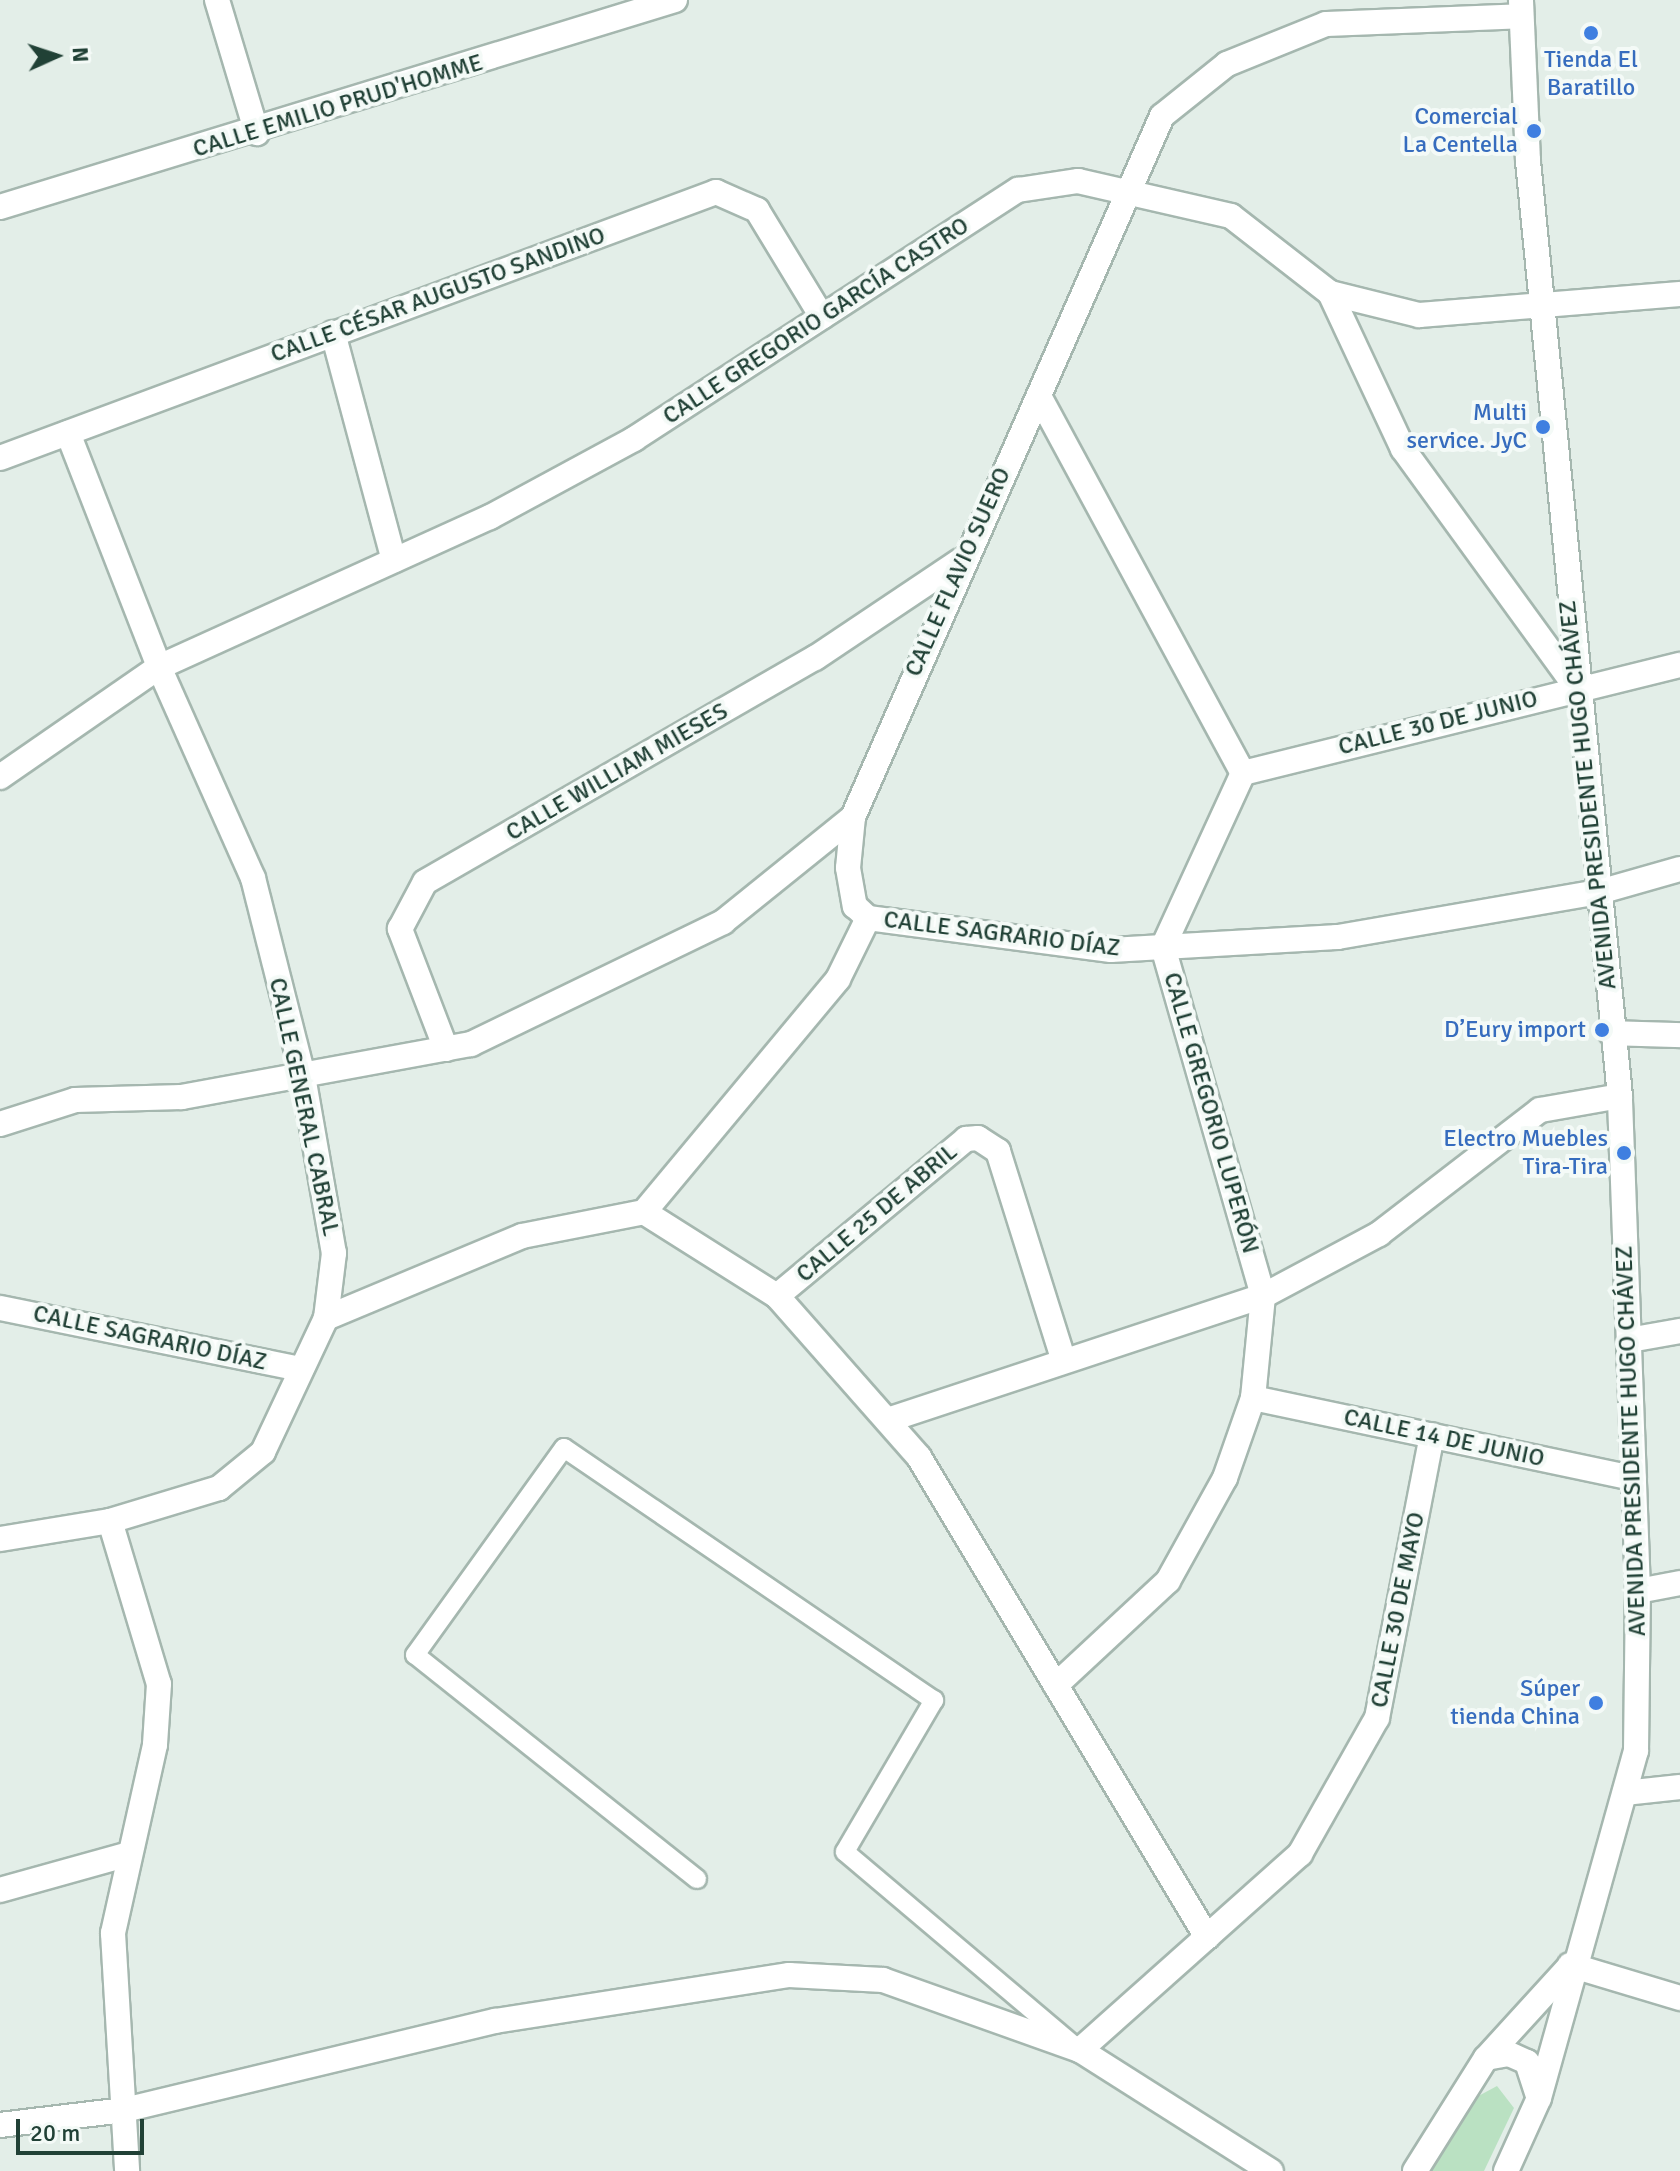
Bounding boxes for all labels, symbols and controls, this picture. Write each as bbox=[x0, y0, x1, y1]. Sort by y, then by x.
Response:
north arrow bbox=[16, 16, 96, 96]
marker: Tienda El Baratillo bbox=[1582, 24, 1600, 42]
text: N bbox=[67, 46, 94, 63]
place label: Tienda El Baratillo bbox=[1544, 46, 1638, 102]
street label: CALLE EMILIO PRUD'HOMME bbox=[190, 48, 486, 164]
place label: Comercial La Centella bbox=[1403, 103, 1518, 159]
marker: Comercial La Centella bbox=[1525, 122, 1543, 140]
street label: CALLE GREGORIO GARCÍA CASTRO bbox=[658, 211, 974, 431]
street label: CALLE CÉSAR AUGUSTO SANDINO bbox=[267, 221, 609, 369]
place label: Multi service. JyC bbox=[1407, 399, 1527, 455]
marker: Multi service. JyC bbox=[1534, 418, 1552, 436]
street label: CALLE FLAVIO SUERO bbox=[899, 463, 1017, 681]
street label: AVENIDA PRESIDENTE HUGO CHÁVEZ bbox=[1553, 599, 1623, 991]
street label: CALLE 30 DE JUNIO bbox=[1335, 684, 1541, 762]
street label: CALLE WILLIAM MIESES bbox=[501, 697, 733, 847]
street label: CALLE SAGRARIO DÍAZ bbox=[882, 905, 1122, 963]
street label: CALLE GREGORIO LUPERÓN bbox=[1157, 969, 1265, 1257]
street label: CALLE GENERAL CABRAL bbox=[263, 975, 345, 1239]
place label: D’Eury import bbox=[1444, 1016, 1586, 1044]
marker: D’Eury import bbox=[1593, 1021, 1611, 1039]
place label: Electro Muebles Tira-Tira bbox=[1443, 1125, 1608, 1181]
street label: CALLE 25 DE ABRIL bbox=[791, 1137, 963, 1289]
marker: Electro Muebles Tira-Tira bbox=[1615, 1144, 1633, 1162]
street label: AVENIDA PRESIDENTE HUGO CHÁVEZ bbox=[1610, 1245, 1652, 1637]
street label: CALLE SAGRARIO DÍAZ bbox=[31, 1299, 269, 1377]
street label: CALLE 14 DE JUNIO bbox=[1341, 1403, 1547, 1473]
street label: CALLE 30 DE MAYO bbox=[1365, 1510, 1431, 1710]
place label: Súper tienda China bbox=[1450, 1675, 1580, 1731]
marker: Súper tienda China bbox=[1587, 1694, 1605, 1712]
scale bar bbox=[20, 2103, 148, 2153]
text: 20 m bbox=[30, 2118, 80, 2148]

